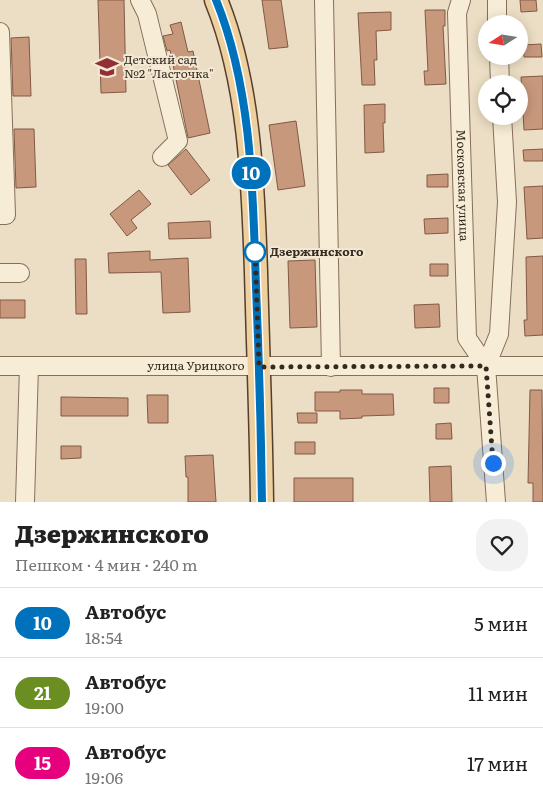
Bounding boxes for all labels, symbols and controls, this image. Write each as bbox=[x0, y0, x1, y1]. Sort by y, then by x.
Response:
north arrow bbox=[478, 15, 528, 65]
map controls bbox=[478, 15, 528, 125]
place label: Детский сад №2 "Ласточка" bbox=[124, 50, 214, 82]
school or university icon: Детский сад №2 "Ласточка" bbox=[94, 54, 120, 80]
button: locate bbox=[478, 75, 528, 125]
street label: Московская улица bbox=[453, 129, 474, 242]
line badge: 10 bbox=[228, 157, 274, 189]
text: 10 bbox=[242, 159, 260, 186]
marker: Дзержинского bbox=[244, 241, 266, 263]
place label: Дзержинского bbox=[270, 242, 364, 260]
street label: улица Урицкого bbox=[147, 356, 245, 374]
your location bbox=[481, 451, 506, 476]
text: Дзержинского bbox=[15, 515, 209, 550]
button: heart bbox=[476, 519, 528, 571]
text: Пешком · 4 мин · 240 m bbox=[15, 552, 198, 576]
text: Автобус bbox=[85, 597, 166, 625]
text: 10 bbox=[33, 609, 52, 636]
text: 5 мин bbox=[474, 609, 528, 637]
text: 18:54 bbox=[85, 625, 123, 649]
text: Автобус bbox=[85, 667, 166, 695]
text: 21 bbox=[34, 679, 51, 706]
text: 11 мин bbox=[468, 679, 528, 707]
text: 19:00 bbox=[85, 695, 124, 719]
text: Автобус bbox=[85, 737, 166, 765]
text: 15 bbox=[34, 749, 51, 776]
text: 17 мин bbox=[467, 749, 528, 777]
text: 19:06 bbox=[85, 765, 123, 789]

